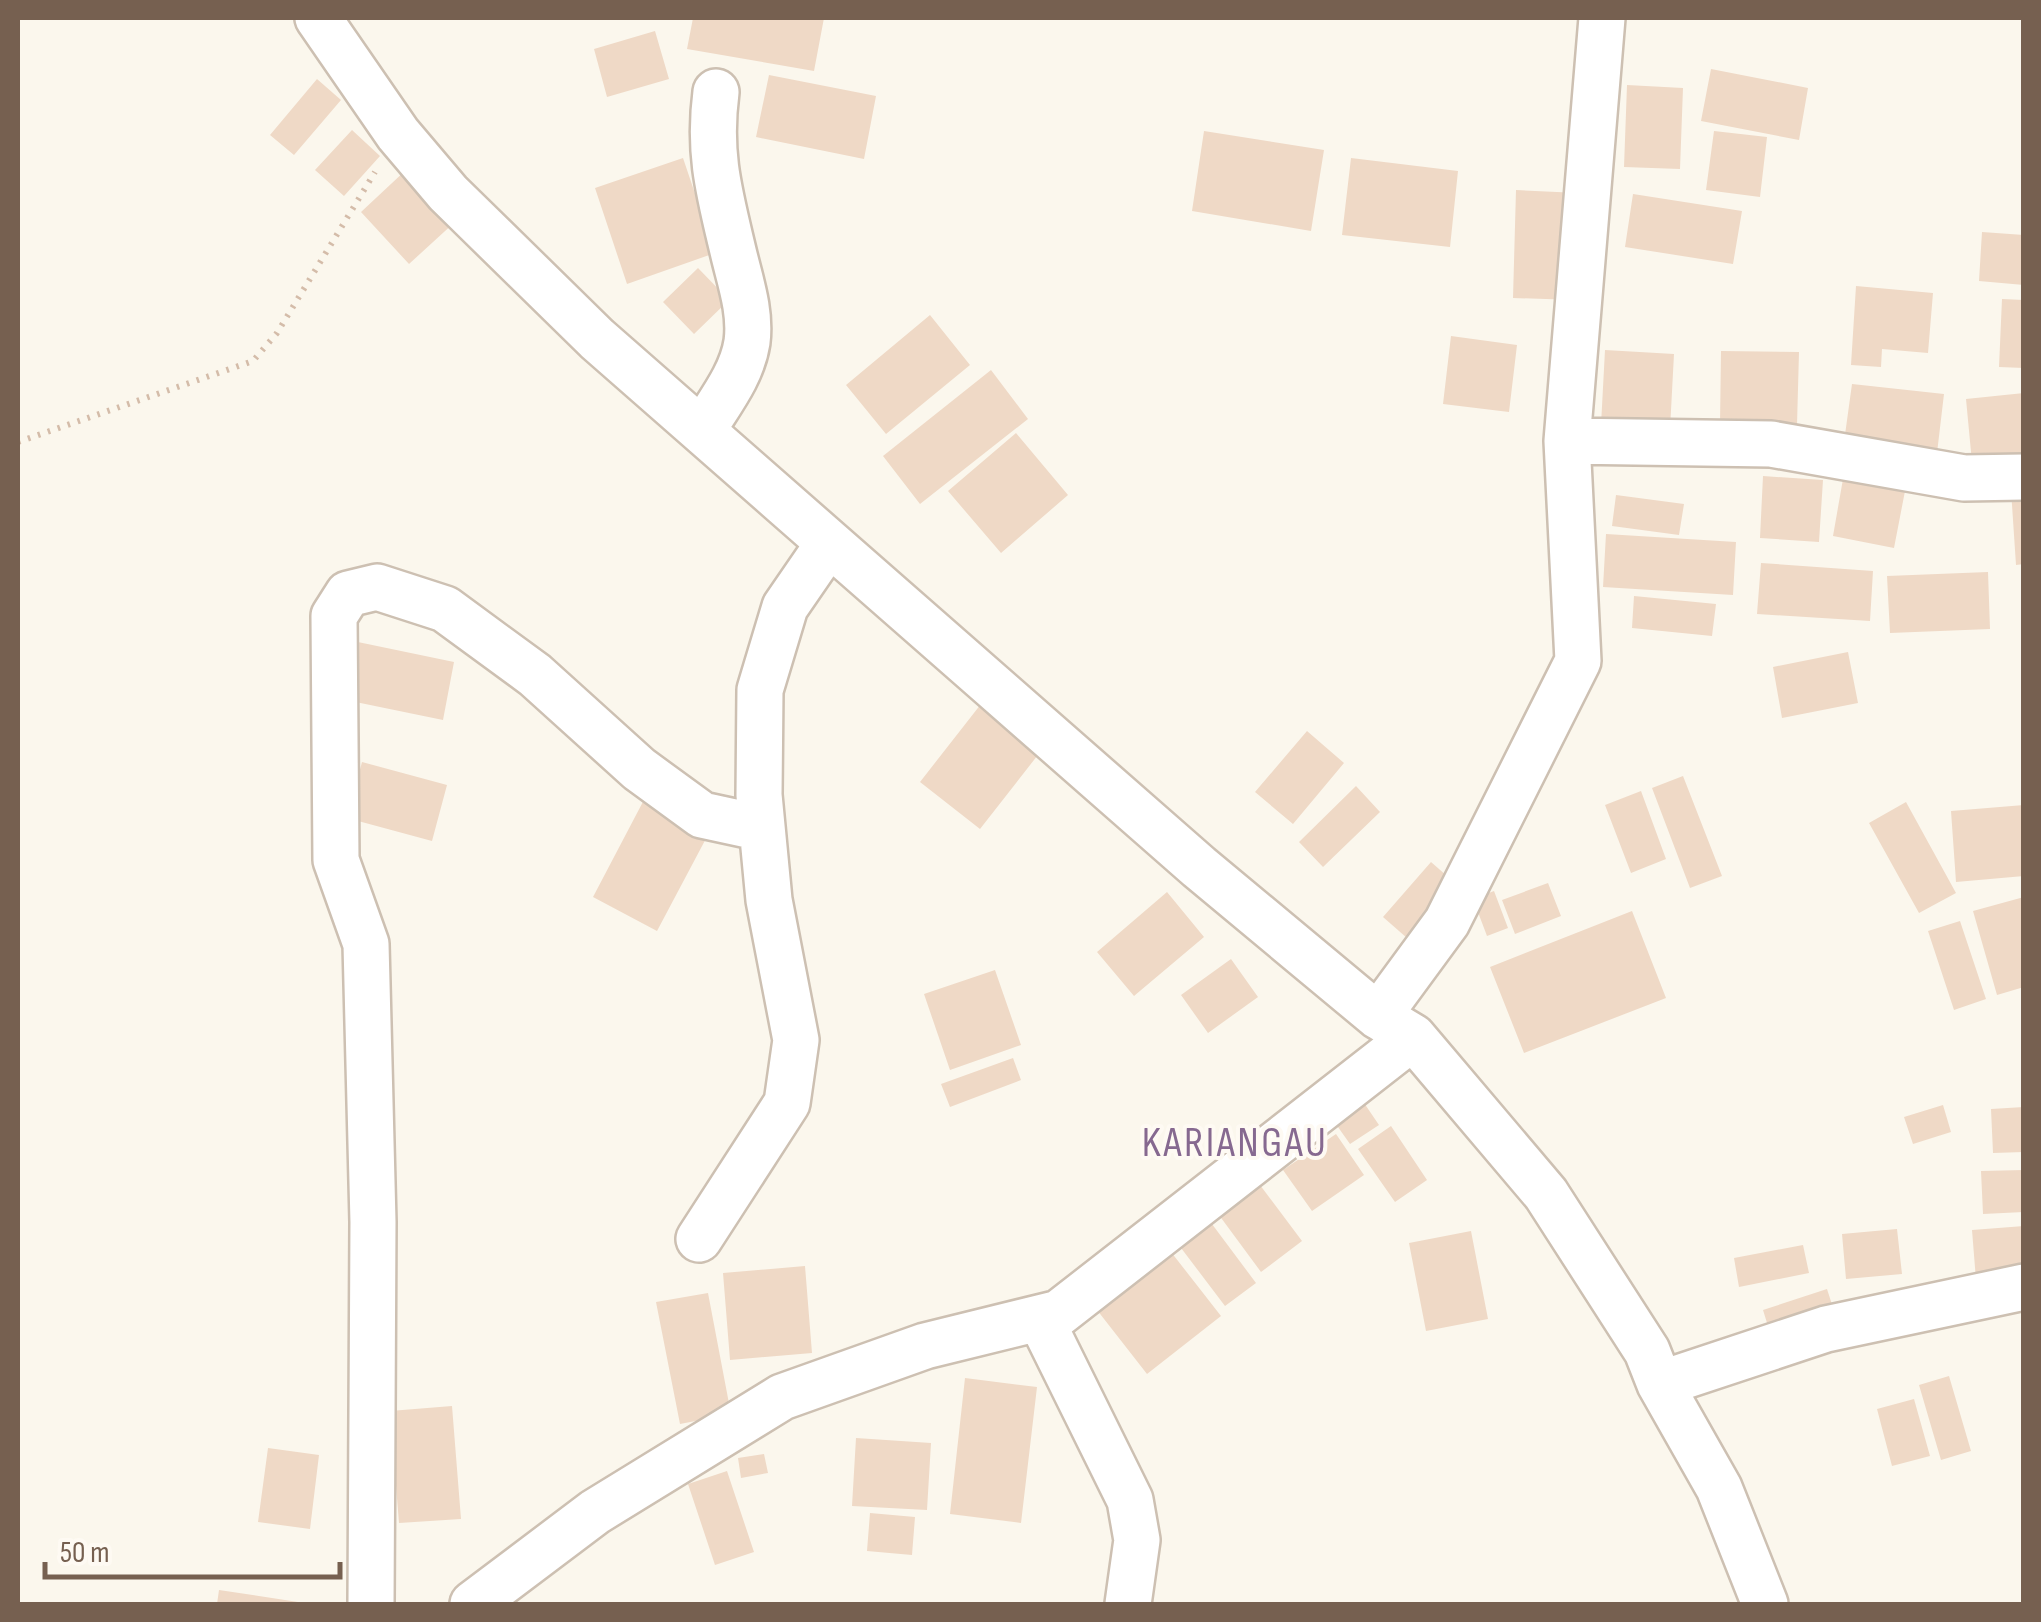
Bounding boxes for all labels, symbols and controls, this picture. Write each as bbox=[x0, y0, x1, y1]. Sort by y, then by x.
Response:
district label: KARIANGAU bbox=[1142, 1118, 1328, 1169]
scale bar bbox=[45, 1517, 340, 1579]
text: 50 m bbox=[60, 1535, 109, 1571]

